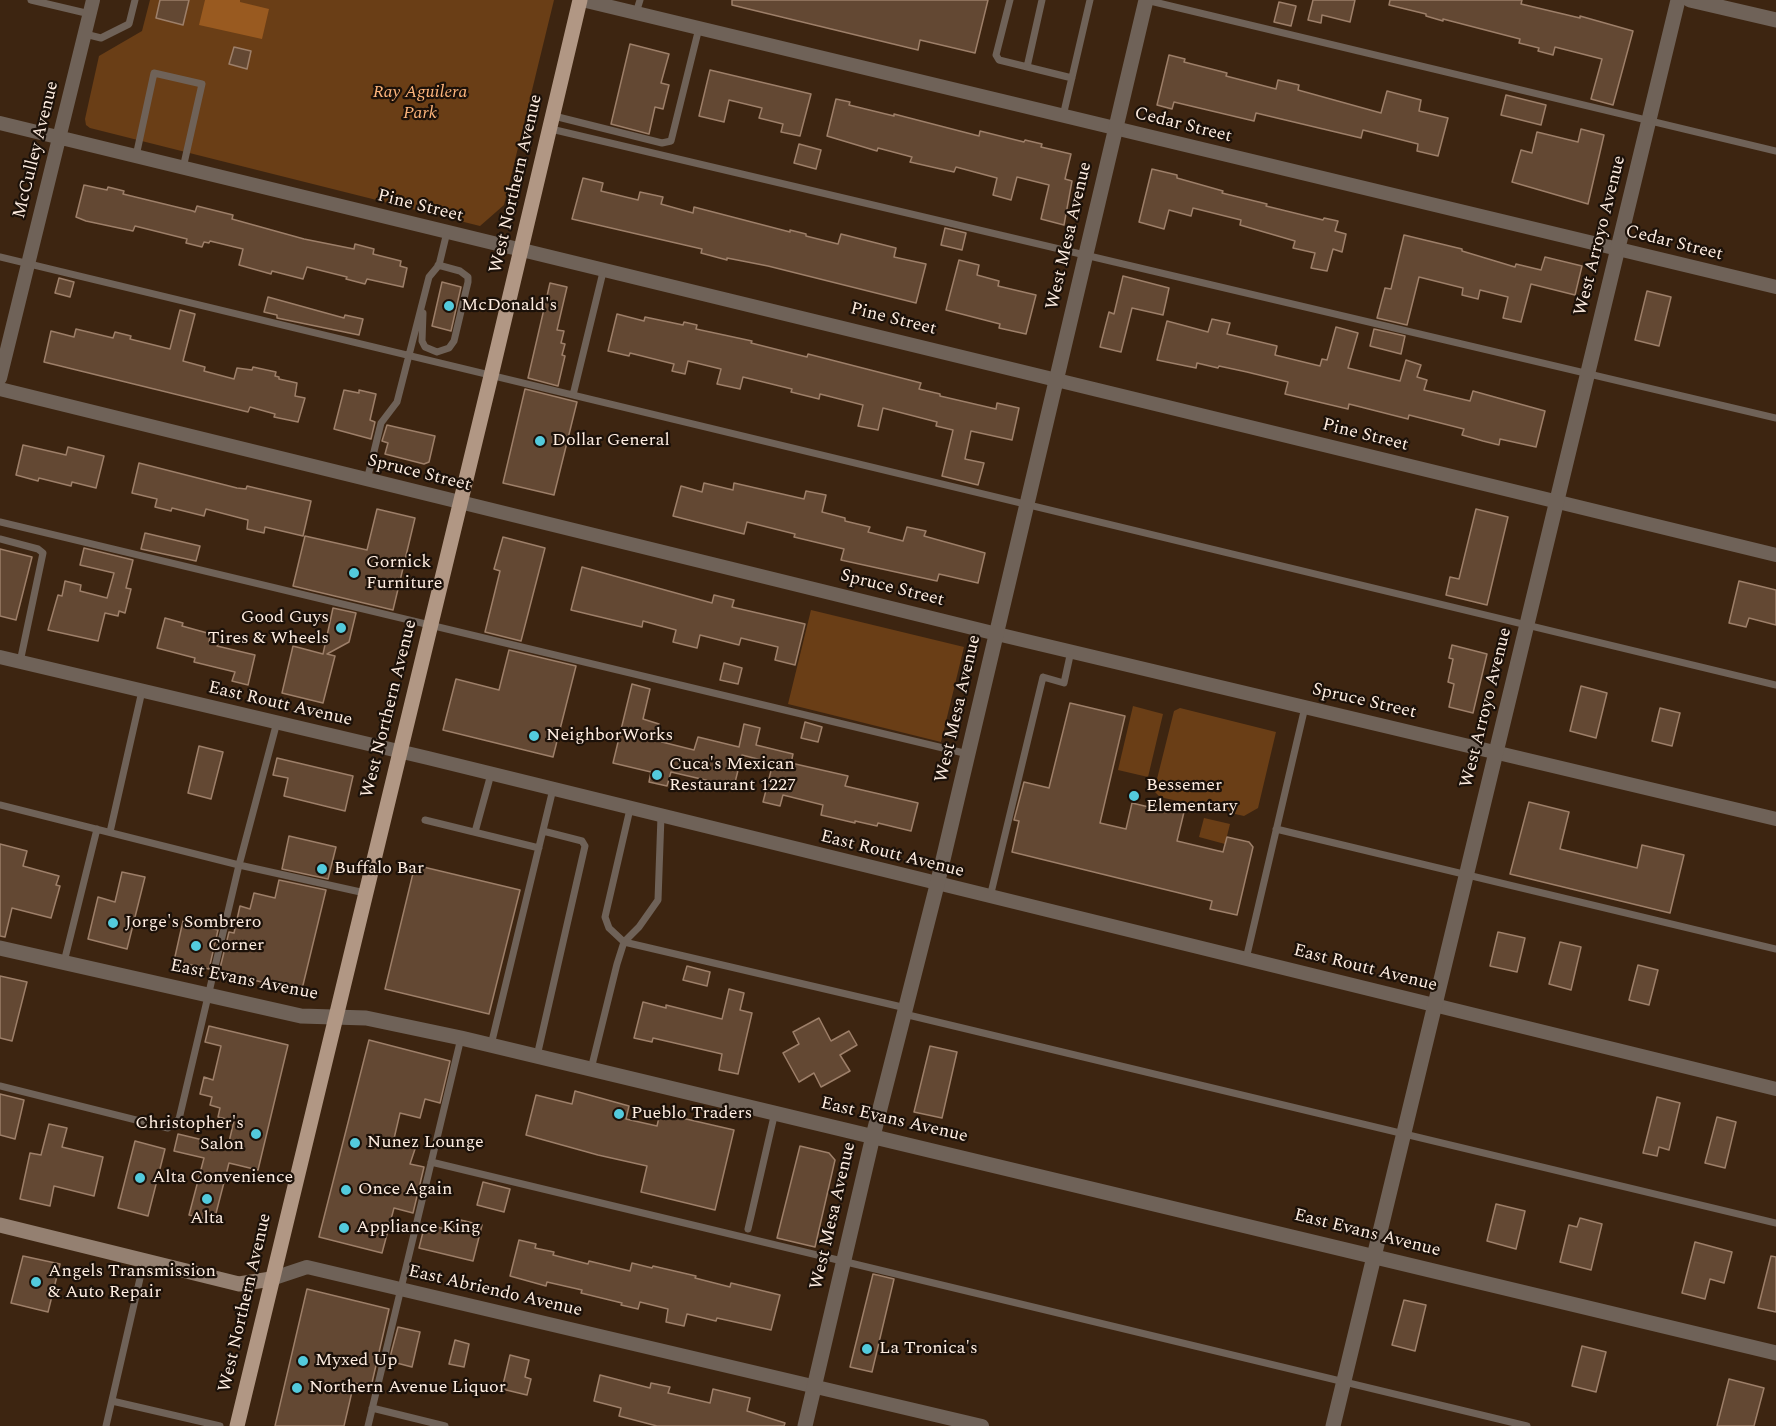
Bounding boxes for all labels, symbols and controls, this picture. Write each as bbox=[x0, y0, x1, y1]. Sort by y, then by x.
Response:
street label: McCulley Avenue bbox=[9, 79, 65, 221]
park label: Ray Aguilera Park bbox=[373, 82, 467, 124]
street label: West Northern Avenue bbox=[486, 93, 548, 275]
street label: Cedar Street bbox=[1132, 103, 1234, 149]
street label: West Arroyo Avenue bbox=[1571, 154, 1631, 318]
street label: West Mesa Avenue bbox=[1042, 160, 1098, 312]
street label: Pine Street bbox=[375, 186, 465, 228]
street label: Cedar Street bbox=[1623, 221, 1725, 267]
place label: McDonald's bbox=[461, 295, 557, 317]
marker: McDonald's bbox=[442, 299, 456, 313]
street label: Pine Street bbox=[848, 299, 938, 341]
street label: Pine Street bbox=[1320, 415, 1410, 457]
place label: Dollar General bbox=[552, 430, 670, 452]
marker: Dollar General bbox=[533, 434, 547, 448]
street label: Spruce Street bbox=[365, 451, 473, 497]
place label: Gornick Furniture bbox=[366, 552, 442, 594]
marker: Gornick Furniture bbox=[347, 566, 361, 580]
street label: Spruce Street bbox=[838, 566, 946, 612]
place label: Good Guys Tires & Wheels bbox=[207, 607, 329, 650]
street label: West Northern Avenue bbox=[357, 618, 423, 800]
marker: Good Guys Tires & Wheels bbox=[334, 621, 348, 635]
street label: West Arroyo Avenue bbox=[1457, 626, 1517, 790]
street label: West Mesa Avenue bbox=[931, 633, 987, 785]
street label: East Routt Avenue bbox=[206, 678, 354, 732]
street label: Spruce Street bbox=[1310, 680, 1418, 724]
place label: NeighborWorks bbox=[546, 725, 673, 747]
marker: NeighborWorks bbox=[527, 729, 541, 743]
place label: Cuca's Mexican Restaurant 1227 bbox=[669, 754, 796, 796]
marker: Cuca's Mexican Restaurant 1227 bbox=[650, 768, 664, 782]
place label: Bessemer Elementary bbox=[1146, 775, 1237, 818]
marker: Bessemer Elementary bbox=[1127, 789, 1141, 803]
street label: East Routt Avenue bbox=[818, 827, 966, 883]
place label: Buffalo Bar bbox=[334, 858, 424, 880]
marker: Buffalo Bar bbox=[315, 862, 329, 876]
place label: Jorge's Sombrero bbox=[125, 912, 261, 934]
marker: Jorge's Sombrero bbox=[106, 916, 120, 930]
place label: Corner bbox=[208, 935, 264, 957]
marker: Corner bbox=[189, 939, 203, 953]
street label: East Routt Avenue bbox=[1291, 941, 1439, 997]
street label: East Evans Avenue bbox=[168, 956, 320, 1006]
street label: East Evans Avenue bbox=[818, 1094, 970, 1148]
place label: Pueblo Traders bbox=[631, 1103, 752, 1125]
marker: Pueblo Traders bbox=[612, 1107, 626, 1121]
place label: Christopher's Salon bbox=[135, 1113, 244, 1156]
marker: Christopher's Salon bbox=[249, 1127, 263, 1141]
place label: Nunez Lounge bbox=[367, 1132, 484, 1154]
marker: Nunez Lounge bbox=[348, 1136, 362, 1150]
street label: West Mesa Avenue bbox=[806, 1140, 862, 1292]
place label: Alta Convenience bbox=[152, 1167, 293, 1189]
marker: Alta Convenience bbox=[133, 1171, 147, 1185]
place label: Once Again bbox=[358, 1179, 453, 1201]
marker: Once Again bbox=[339, 1183, 353, 1197]
marker: Alta bbox=[200, 1192, 214, 1206]
street label: East Evans Avenue bbox=[1291, 1205, 1443, 1263]
place label: Alta bbox=[190, 1208, 224, 1230]
street label: West Northern Avenue bbox=[215, 1212, 277, 1394]
place label: Appliance King bbox=[356, 1217, 481, 1239]
marker: Appliance King bbox=[337, 1221, 351, 1235]
place label: Angels Transmission & Auto Repair bbox=[48, 1261, 216, 1304]
street label: East Abriendo Avenue bbox=[406, 1261, 584, 1323]
marker: Angels Transmission & Auto Repair bbox=[29, 1275, 43, 1289]
place label: La Tronica's bbox=[879, 1338, 978, 1360]
marker: La Tronica's bbox=[860, 1342, 874, 1356]
place label: Myxed Up bbox=[315, 1350, 397, 1372]
marker: Myxed Up bbox=[296, 1354, 310, 1368]
place label: Northern Avenue Liquor bbox=[309, 1377, 506, 1399]
marker: Northern Avenue Liquor bbox=[290, 1381, 304, 1395]

